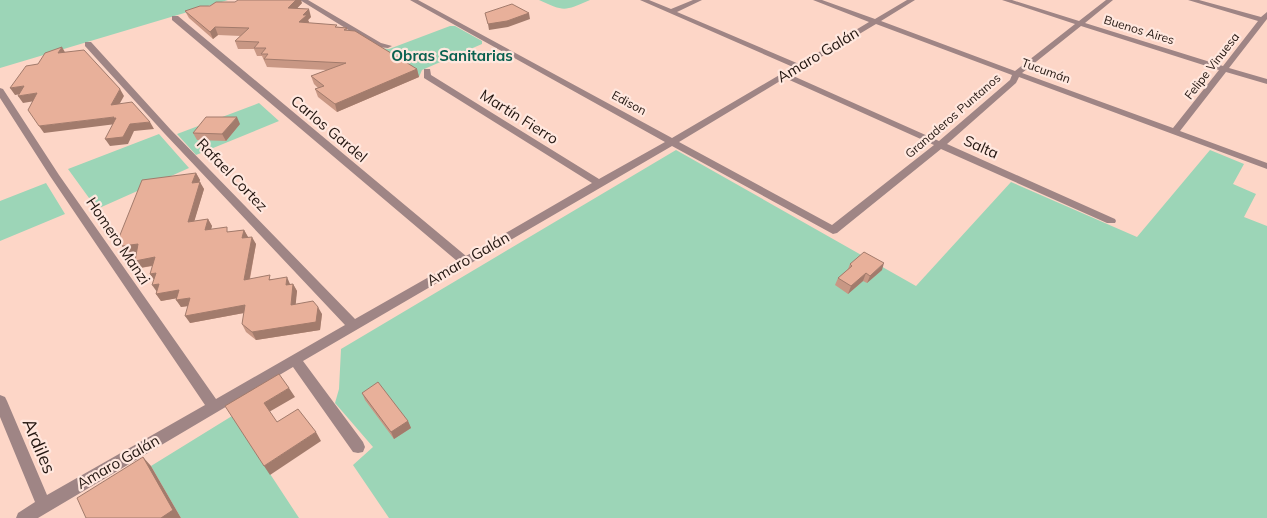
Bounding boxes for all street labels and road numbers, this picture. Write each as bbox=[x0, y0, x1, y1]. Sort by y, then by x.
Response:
street label: Buenos Aires bbox=[1102, 12, 1176, 47]
street label: Amaro Galán bbox=[773, 23, 862, 86]
street label: Felipe Vinuesa bbox=[1181, 29, 1242, 102]
street label: Tucumán bbox=[1020, 55, 1073, 86]
street label: Granaderos Puntanos bbox=[902, 70, 1003, 161]
street label: Martín Fierro bbox=[477, 85, 562, 148]
street label: Edison bbox=[609, 87, 649, 118]
street label: Carlos Gardel bbox=[287, 91, 371, 166]
street label: Salta bbox=[961, 131, 1002, 163]
street label: Rafael Cortez bbox=[193, 134, 272, 215]
street label: Homero Manzi bbox=[82, 193, 155, 288]
street label: Amaro Galán bbox=[423, 227, 512, 290]
street label: Ardiles bbox=[18, 415, 61, 477]
street label: Amaro Galán bbox=[73, 430, 162, 493]

